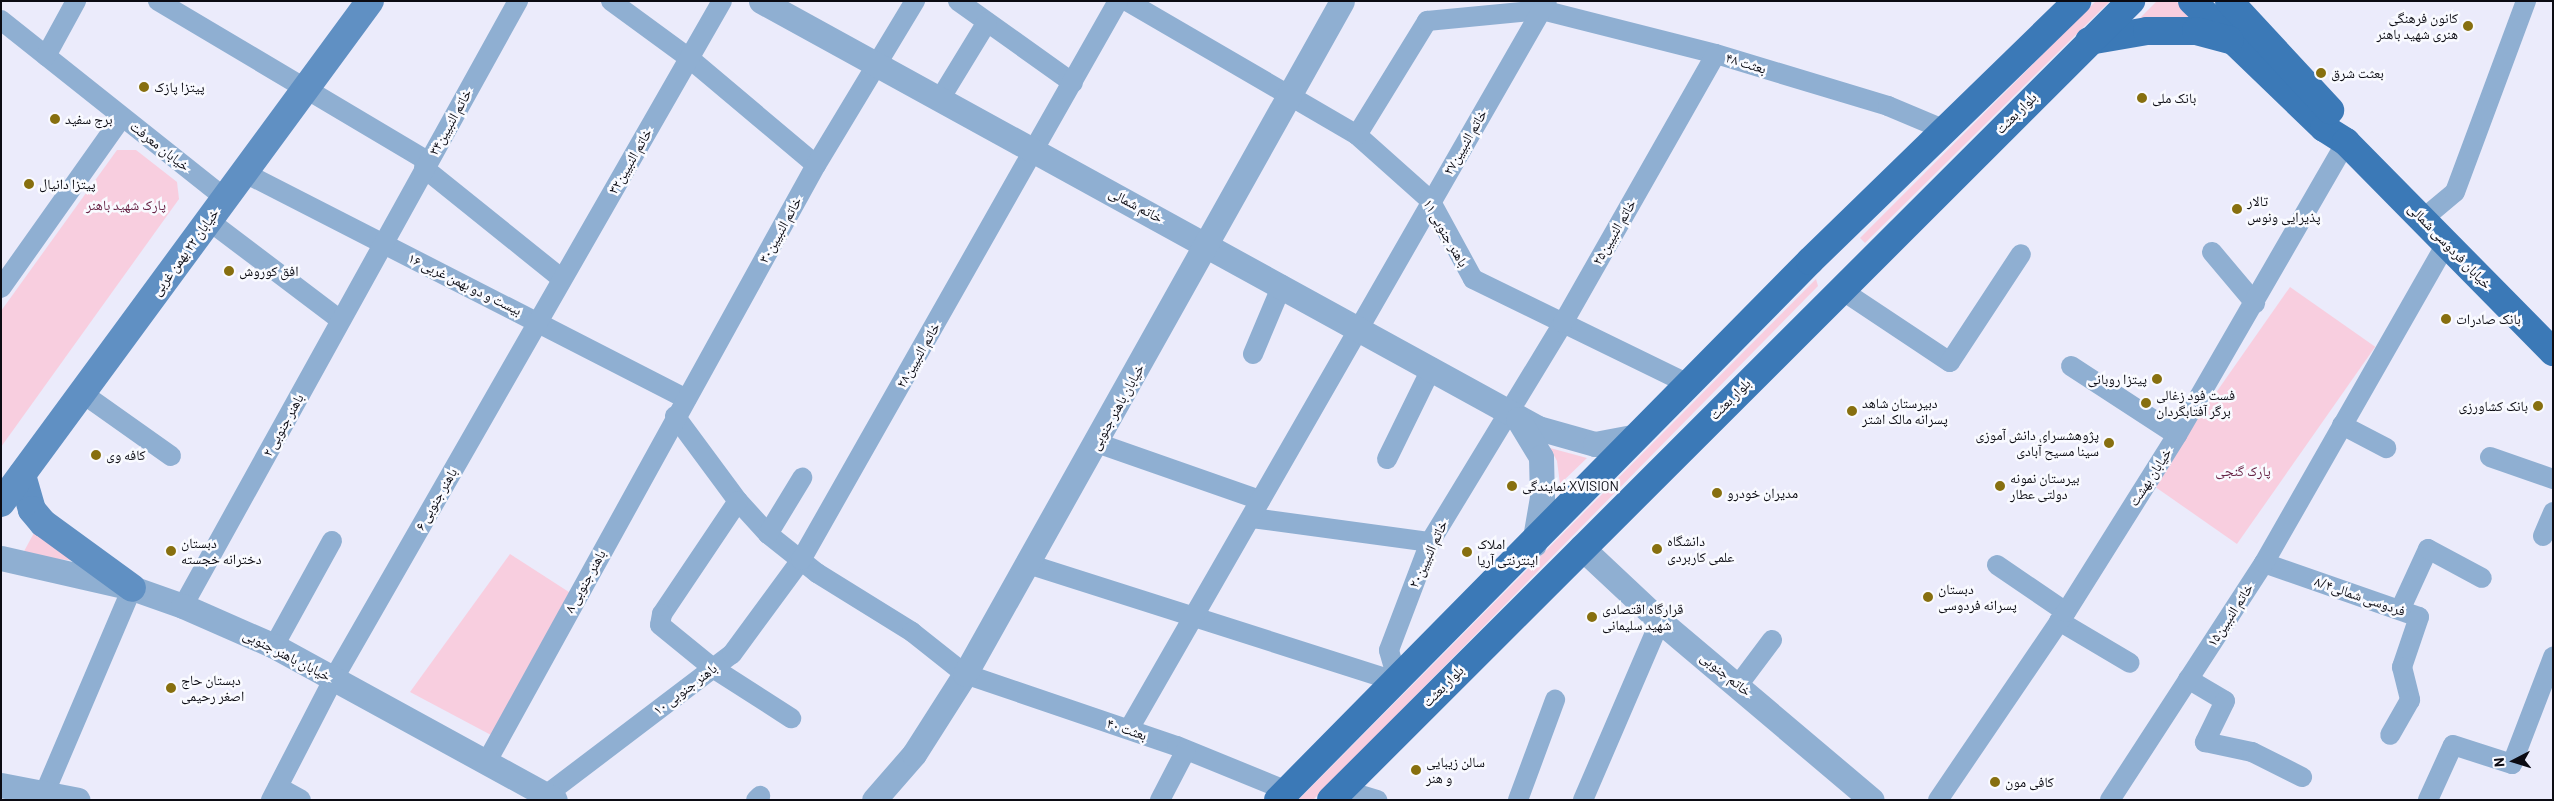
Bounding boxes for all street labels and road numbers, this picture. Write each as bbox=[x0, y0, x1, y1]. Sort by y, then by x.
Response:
street label: بعثت ۴۸ bbox=[1724, 49, 1768, 77]
street label: خاتم النبیین۳۴ bbox=[425, 86, 475, 158]
street label: بلوار بعثت bbox=[1992, 89, 2040, 137]
street label: خاتم النبیین۲۷ bbox=[1440, 106, 1490, 178]
street label: خیابان معرفت bbox=[127, 118, 193, 174]
street label: خاتم النبیین۳۲ bbox=[605, 125, 655, 197]
street label: خاتم شمالی bbox=[1106, 184, 1166, 226]
street label: خاتم النبیین۳۰ bbox=[755, 194, 805, 266]
street label: باهنر جنوبی ۱۱ bbox=[1420, 196, 1472, 270]
street label: خاتم النبیین۲۵ bbox=[1589, 196, 1639, 268]
street label: خیابان فردوسی شمالی bbox=[2405, 200, 2495, 292]
street label: خیابان ۲۲ بهمن غربی bbox=[148, 205, 222, 299]
street label: بیست و دو بهمن غربی ۱۶ bbox=[405, 249, 525, 319]
street label: خاتم النبیین۲۸ bbox=[893, 319, 943, 391]
street label: خیابان باهنر جنوبی bbox=[1086, 361, 1148, 453]
street label: بلوار بعثت bbox=[1706, 375, 1754, 423]
street label: باهنر جنوبی ۲ bbox=[259, 391, 307, 459]
street label: خیابان بهشت bbox=[2125, 445, 2175, 509]
street label: باهنر جنوبی ۶ bbox=[411, 465, 461, 533]
street label: خاتم النبیین۲۰ bbox=[1405, 517, 1451, 591]
street label: باهنر جنوبی ۸ bbox=[561, 547, 609, 615]
street label: فردوسی شمالی۸/۴ bbox=[2312, 573, 2408, 619]
street label: خاتم النببین۱۵ bbox=[2203, 580, 2257, 650]
street label: خیابان باهنر جنوبی bbox=[240, 626, 334, 684]
street label: خاتم جنوبی bbox=[1697, 648, 1755, 700]
street label: باهنر جنوبی ۱۰ bbox=[650, 660, 720, 718]
street label: بلوار بعثت bbox=[1419, 662, 1467, 710]
street label: بعثت ۴۰ bbox=[1105, 714, 1149, 744]

